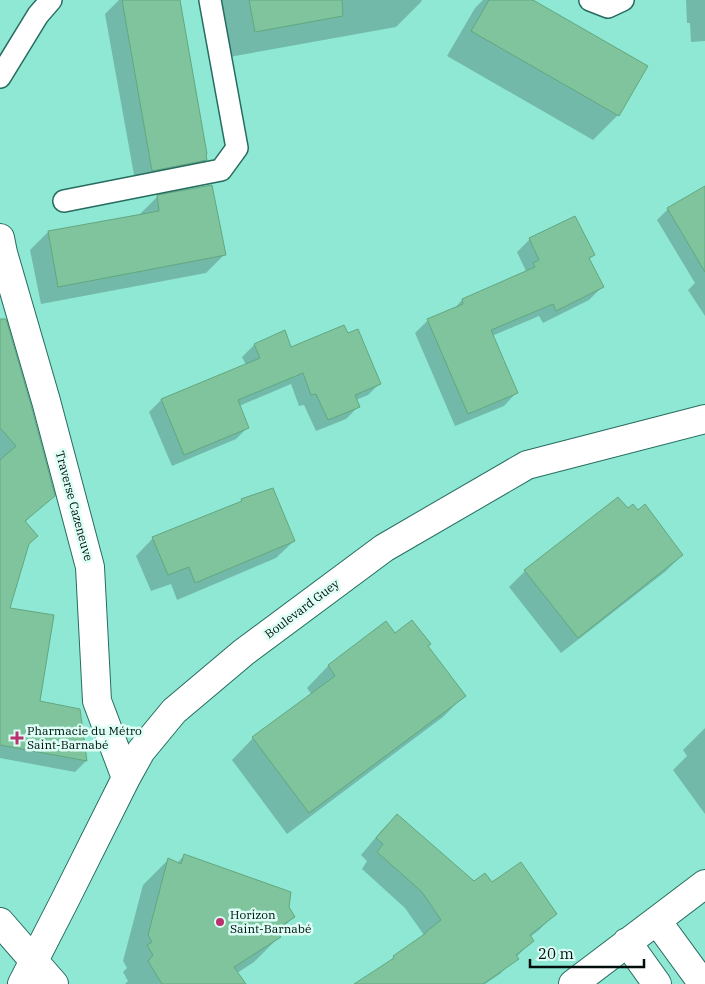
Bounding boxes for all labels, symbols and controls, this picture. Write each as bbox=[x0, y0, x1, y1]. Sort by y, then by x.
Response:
street label: Traverse Cazeneuve bbox=[53, 449, 96, 563]
street label: Boulevard Guey bbox=[262, 575, 342, 641]
place label: Pharmacie du Métro Saint-Barnabé bbox=[27, 723, 142, 752]
marker: Pharmacie du Métro Saint-Barnabé bbox=[11, 732, 23, 744]
place label: Horizon Saint-Barnabé bbox=[230, 907, 312, 936]
marker: Horizon Saint-Barnabé bbox=[214, 916, 226, 928]
scale bar bbox=[530, 936, 644, 968]
text: 20 m bbox=[538, 944, 574, 963]

